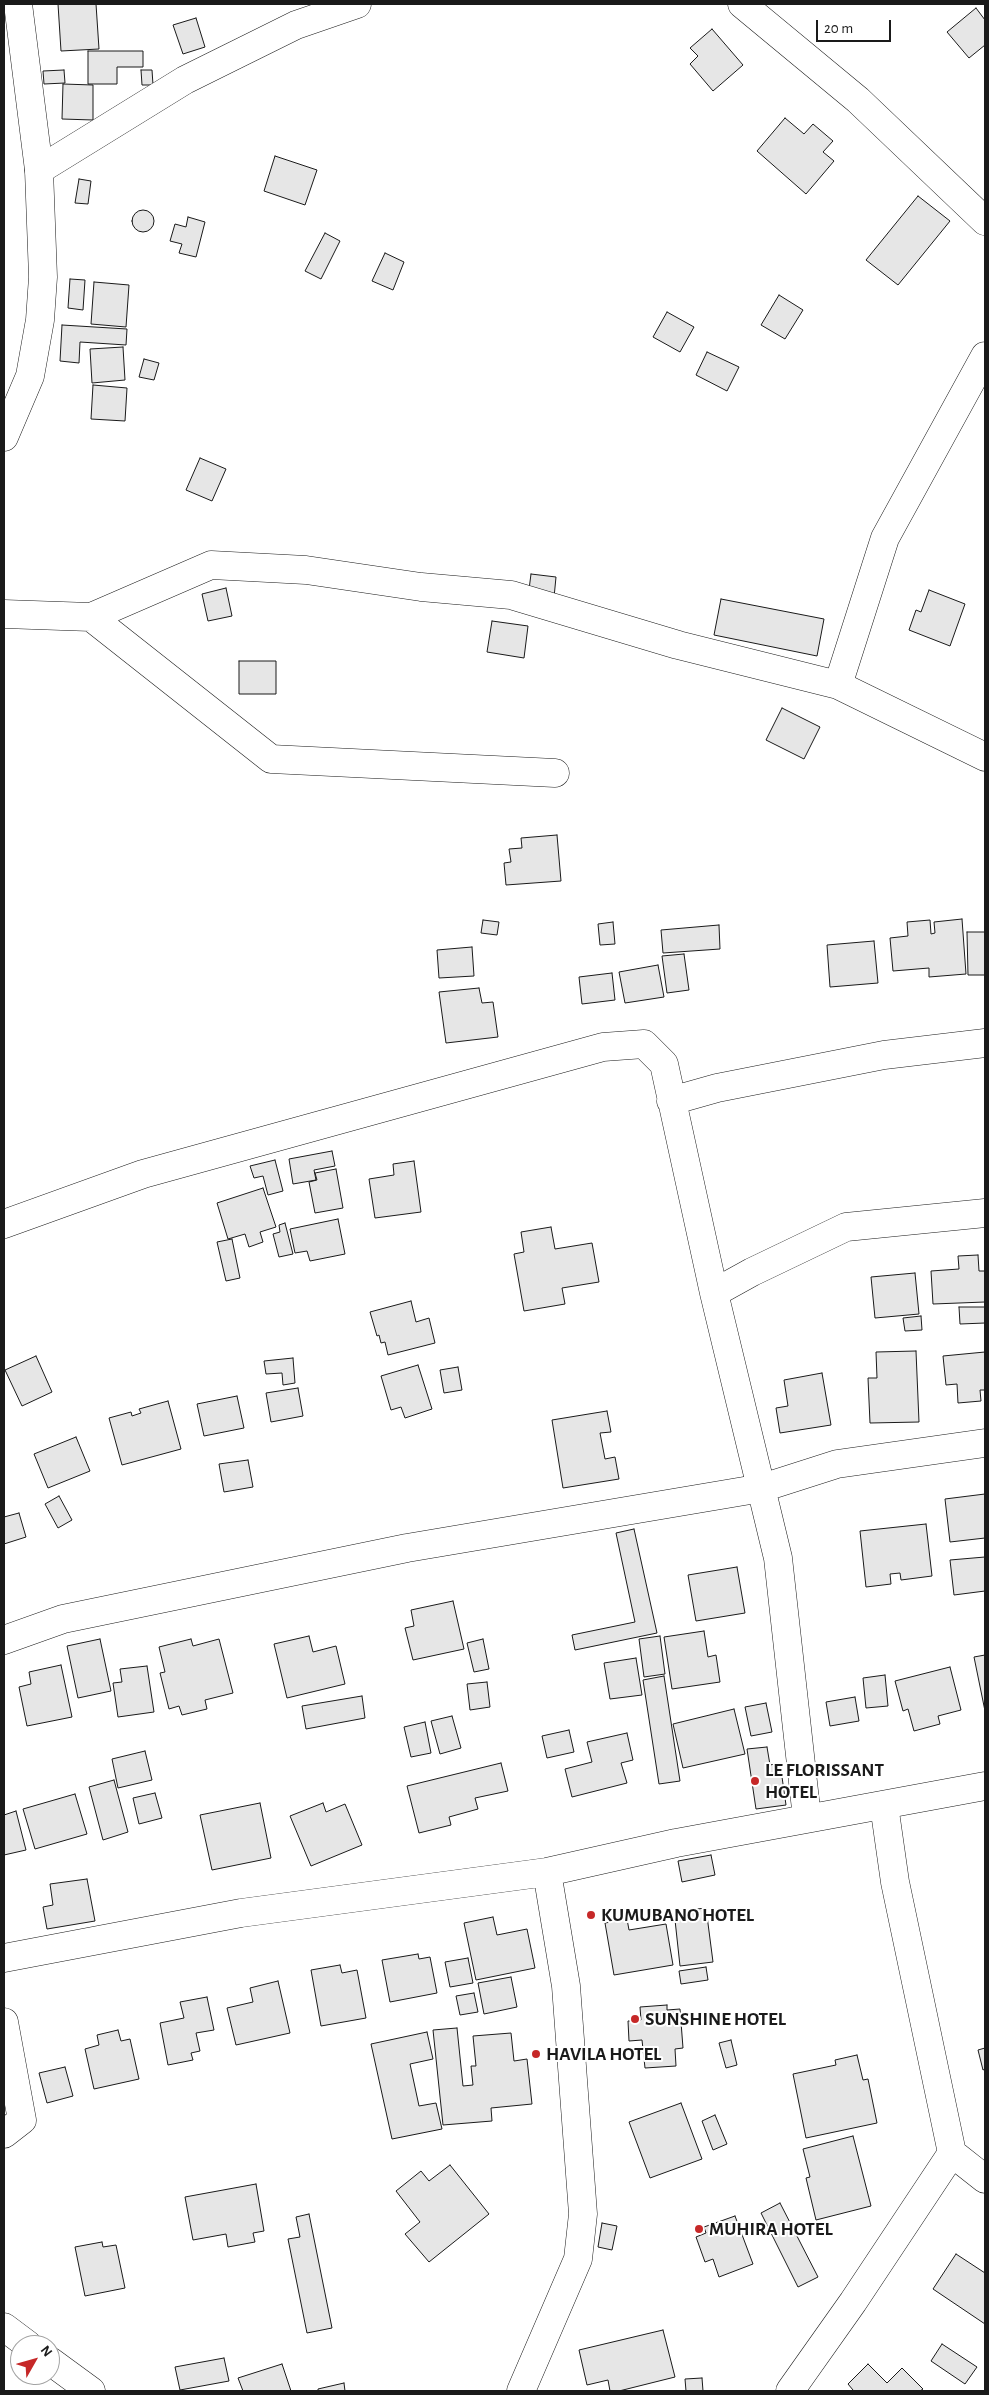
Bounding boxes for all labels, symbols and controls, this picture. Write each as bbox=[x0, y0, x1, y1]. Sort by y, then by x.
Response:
scale bar bbox=[819, 10, 894, 42]
text: 20 m bbox=[824, 21, 853, 36]
place label: LE FLORISSANT HOTEL bbox=[765, 1759, 884, 1803]
marker: LE FLORISSANT HOTEL bbox=[749, 1775, 761, 1787]
place label: KUMUBANO HOTEL bbox=[601, 1904, 754, 1926]
marker: KUMUBANO HOTEL bbox=[585, 1909, 597, 1921]
place label: SUNSHINE HOTEL bbox=[645, 2008, 786, 2030]
marker: SUNSHINE HOTEL bbox=[629, 2013, 641, 2025]
place label: HAVILA HOTEL bbox=[546, 2043, 661, 2065]
marker: HAVILA HOTEL bbox=[530, 2048, 542, 2060]
place label: MUHIRA HOTEL bbox=[709, 2218, 833, 2240]
marker: MUHIRA HOTEL bbox=[693, 2223, 705, 2235]
north arrow bbox=[10, 2335, 60, 2385]
text: N bbox=[38, 2343, 55, 2360]

